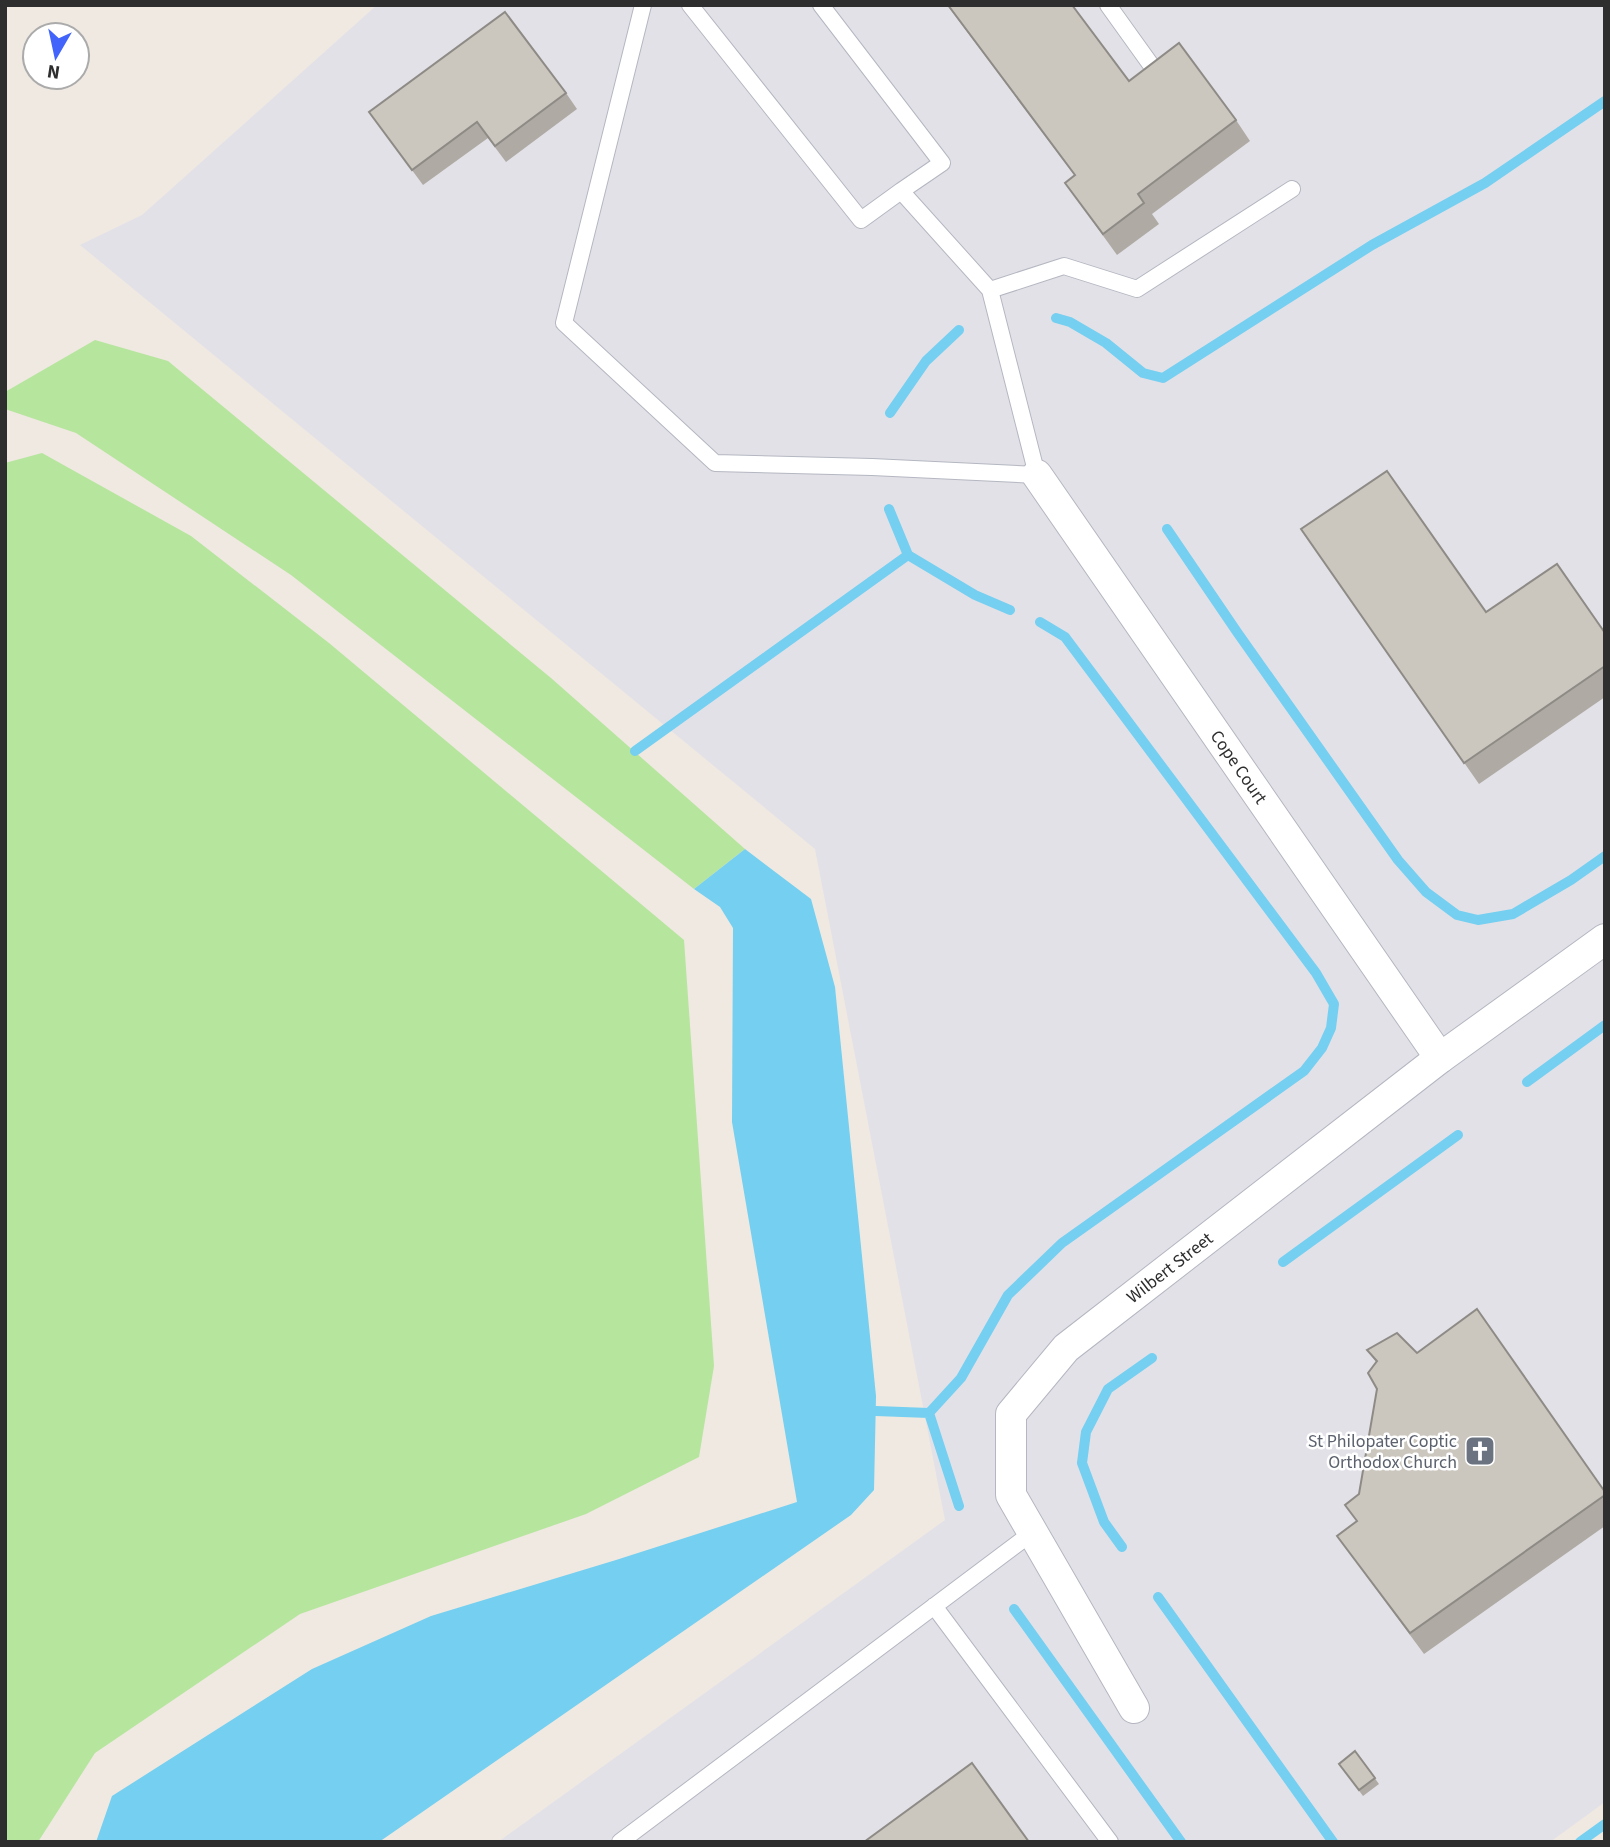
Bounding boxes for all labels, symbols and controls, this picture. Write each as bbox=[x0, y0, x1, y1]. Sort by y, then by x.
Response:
north arrow bbox=[21, 21, 91, 91]
text: N bbox=[45, 57, 62, 86]
street label: Cope Court bbox=[1204, 725, 1273, 809]
street label: Wilbert Street bbox=[1121, 1227, 1218, 1310]
place label: St Philopater Coptic Orthodox Church bbox=[1308, 1429, 1457, 1475]
church icon: St Philopater Coptic Orthodox Church bbox=[1463, 1434, 1497, 1468]

